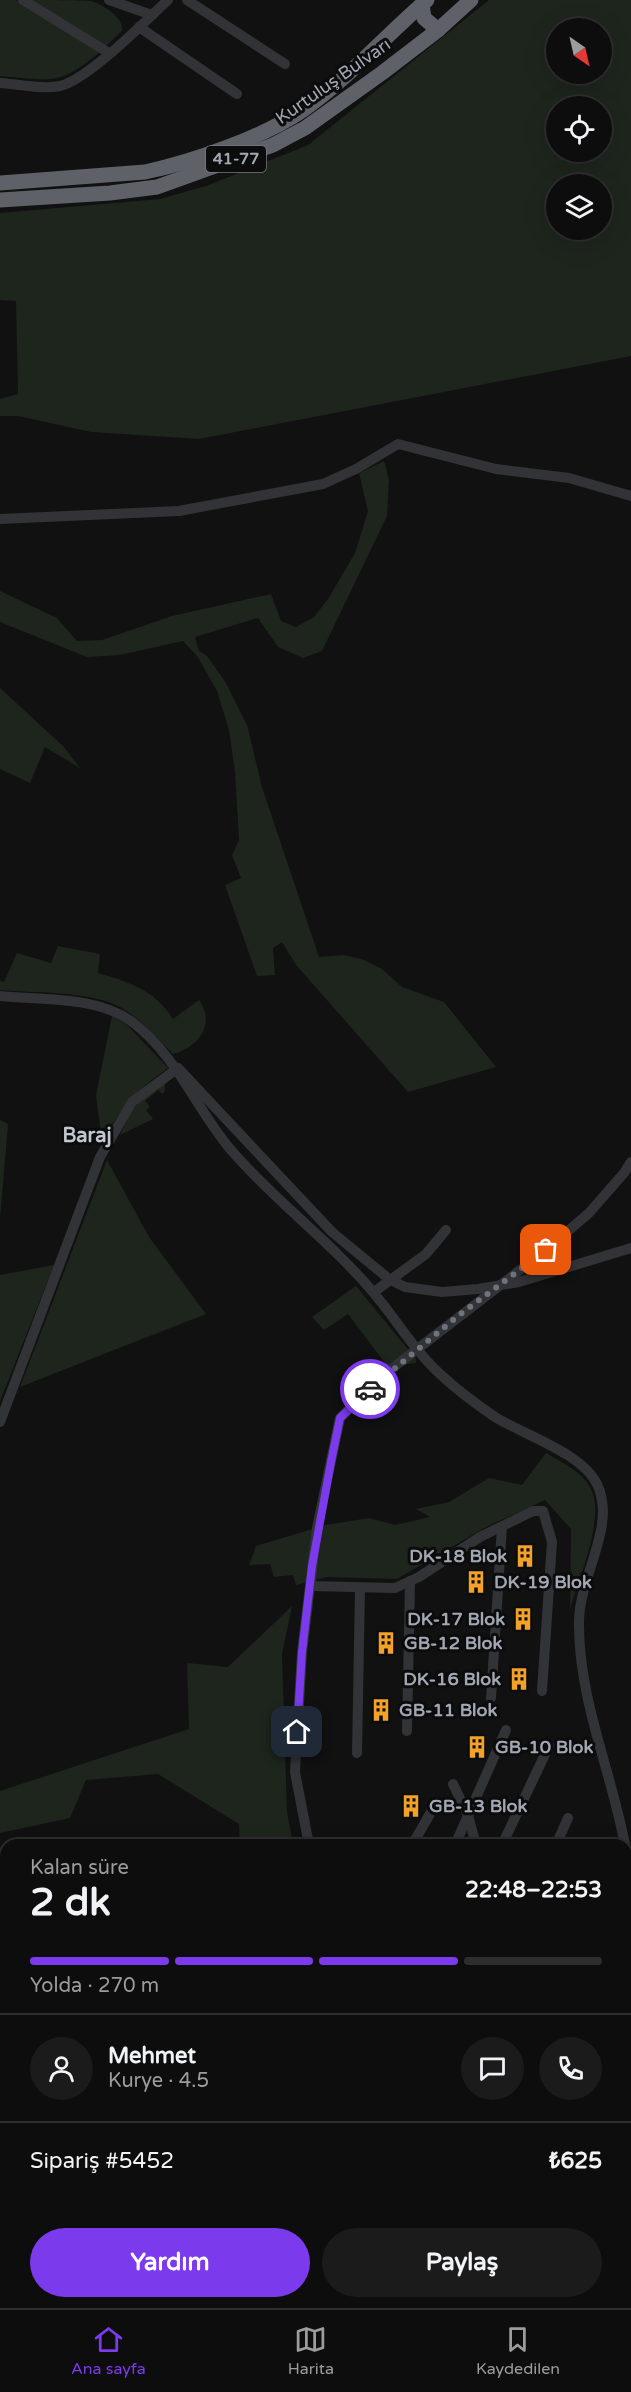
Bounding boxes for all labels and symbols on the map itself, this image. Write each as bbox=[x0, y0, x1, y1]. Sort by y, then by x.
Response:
north arrow bbox=[546, 18, 612, 84]
street label: Kurtuluş Bulvarı bbox=[271, 33, 395, 129]
road number: 41-77 bbox=[206, 146, 266, 172]
district label: Baraj bbox=[62, 1124, 112, 1148]
pin bbox=[520, 1224, 571, 1275]
courier bbox=[340, 1359, 400, 1419]
building icon: DK-18 Blok bbox=[512, 1543, 538, 1569]
place label: DK-18 Blok bbox=[409, 1545, 507, 1567]
building icon: DK-19 Blok bbox=[463, 1569, 489, 1595]
place label: DK-19 Blok bbox=[494, 1571, 592, 1593]
building icon: DK-17 Blok bbox=[510, 1606, 536, 1632]
place label: DK-17 Blok bbox=[407, 1608, 505, 1630]
building icon: GB-12 Blok bbox=[373, 1630, 399, 1656]
place label: GB-12 Blok bbox=[404, 1632, 503, 1654]
building icon: DK-16 Blok bbox=[506, 1666, 532, 1692]
place label: DK-16 Blok bbox=[403, 1668, 501, 1690]
building icon: GB-11 Blok bbox=[368, 1697, 394, 1723]
place label: GB-11 Blok bbox=[399, 1699, 498, 1721]
pin bbox=[271, 1706, 322, 1757]
building icon: GB-10 Blok bbox=[464, 1734, 490, 1760]
place label: GB-10 Blok bbox=[495, 1736, 594, 1758]
building icon: GB-13 Blok bbox=[398, 1793, 424, 1819]
place label: GB-13 Blok bbox=[429, 1795, 528, 1817]

